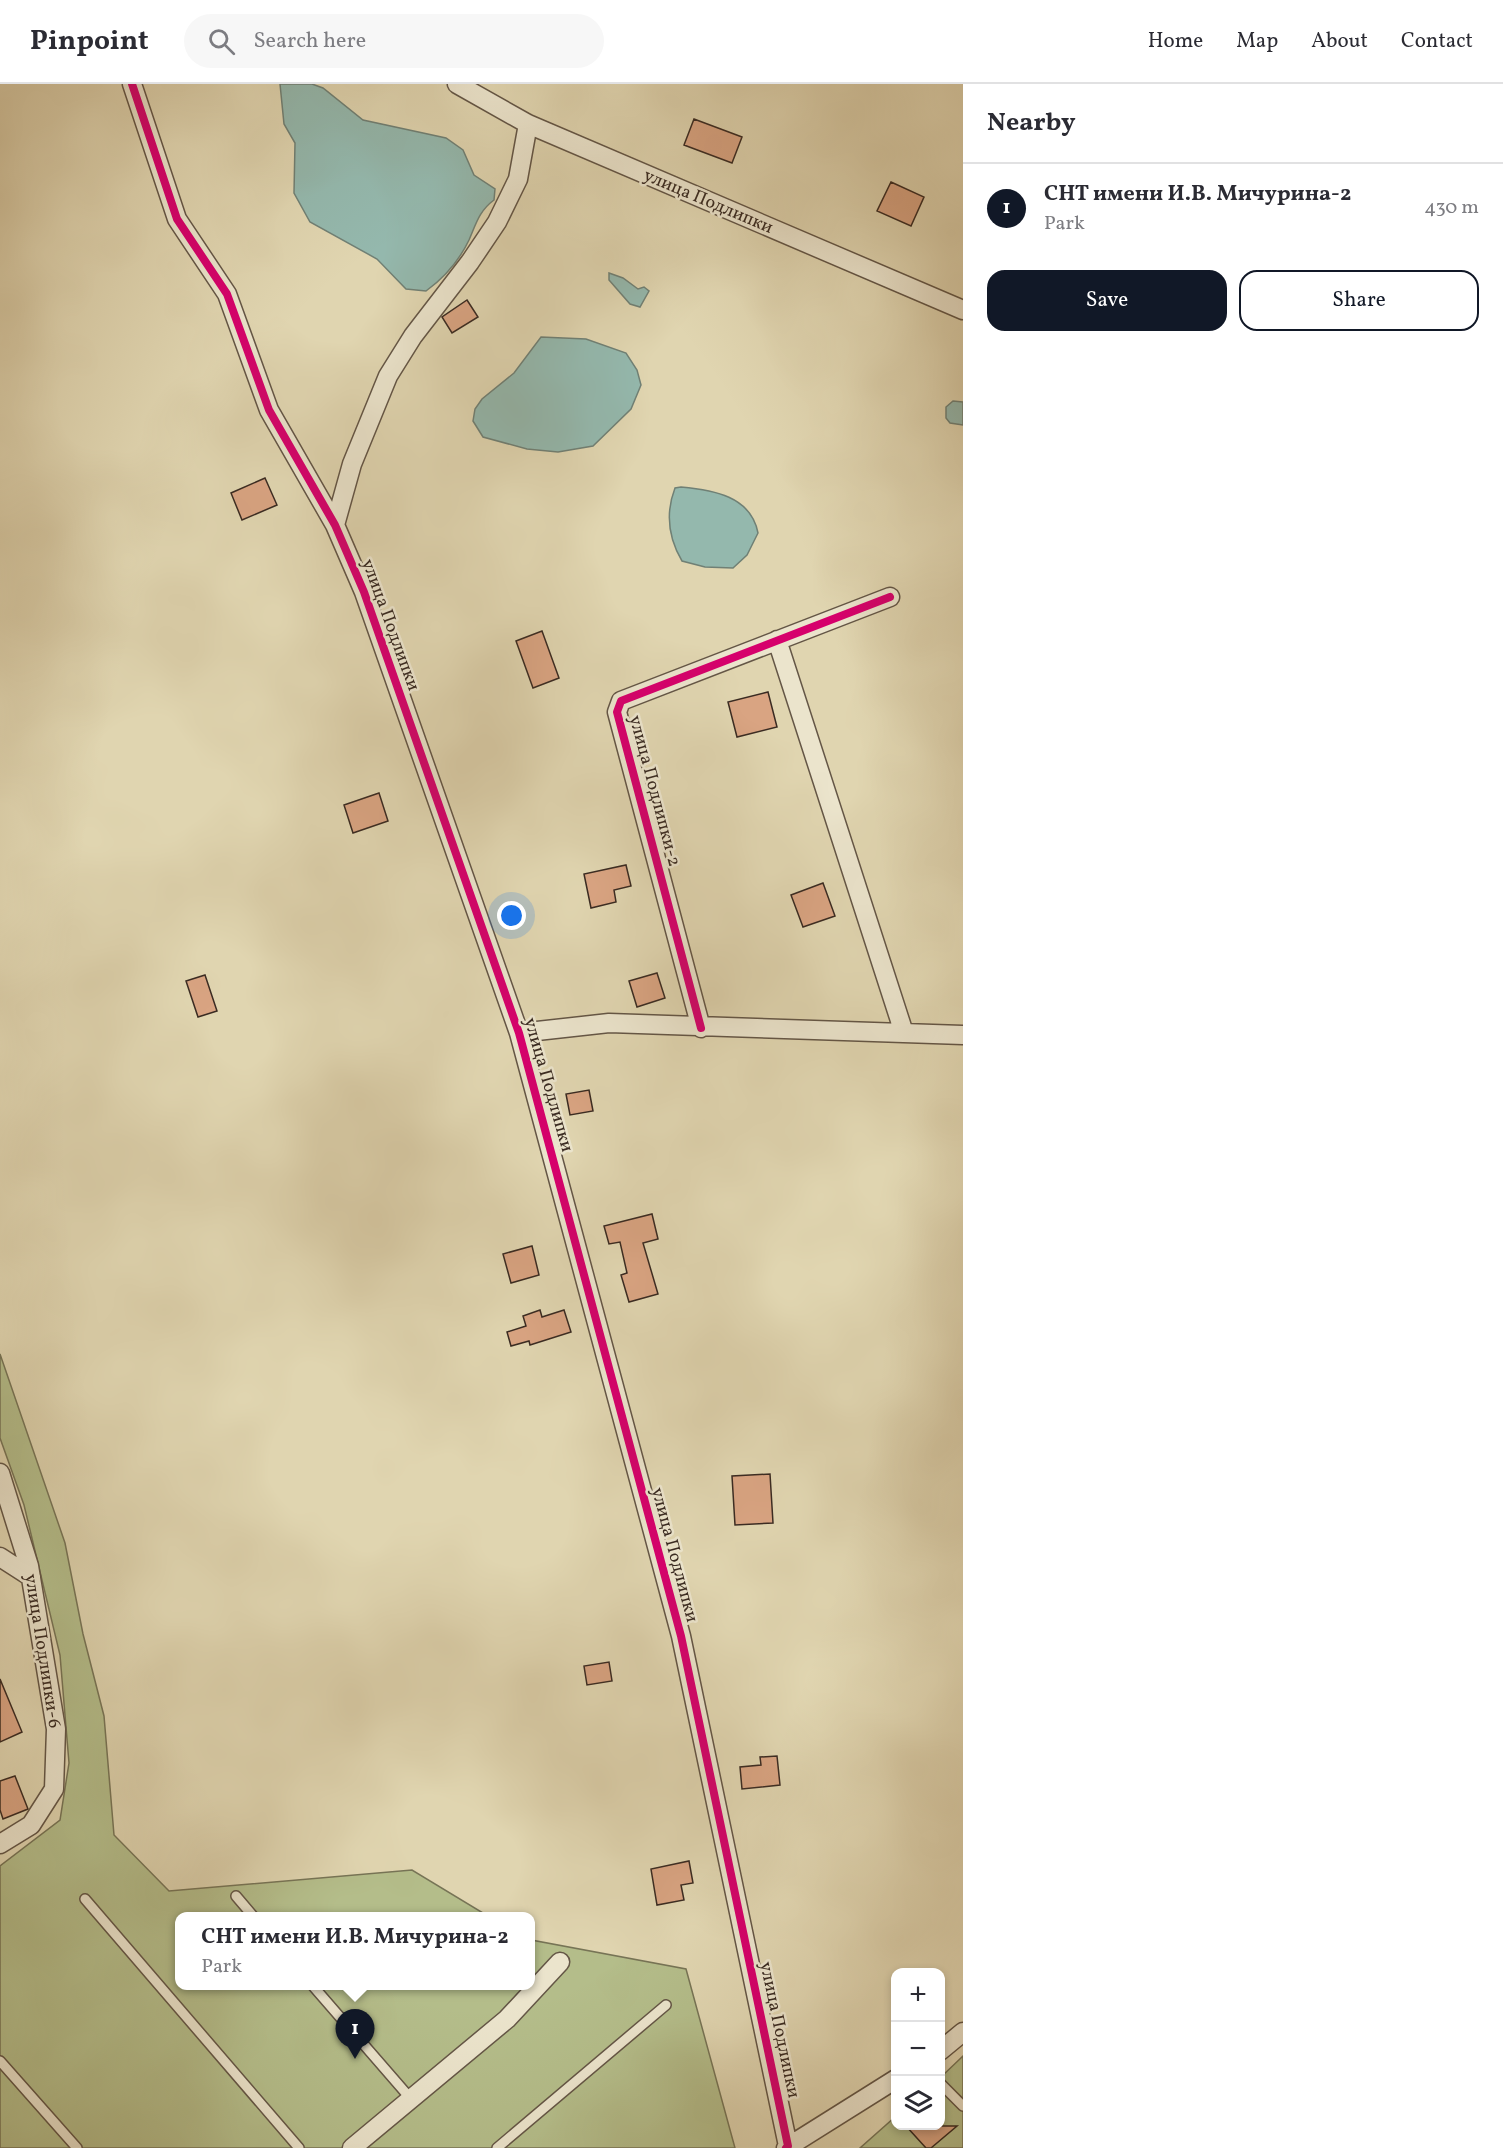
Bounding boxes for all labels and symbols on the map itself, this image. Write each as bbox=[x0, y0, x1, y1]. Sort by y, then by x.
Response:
street label: улица Подлипки bbox=[639, 163, 777, 241]
street label: улица Подлипки bbox=[355, 556, 425, 694]
street label: улица Подлипки-2 bbox=[622, 712, 686, 870]
your location bbox=[497, 901, 526, 930]
street label: улица Подлипки bbox=[517, 1015, 579, 1155]
street label: улица Подлипки bbox=[644, 1485, 704, 1625]
street label: улица Подлипки-6 bbox=[17, 1572, 67, 1730]
street label: улица Подлипки bbox=[752, 1960, 806, 2100]
pin: 1 bbox=[336, 2010, 374, 2059]

